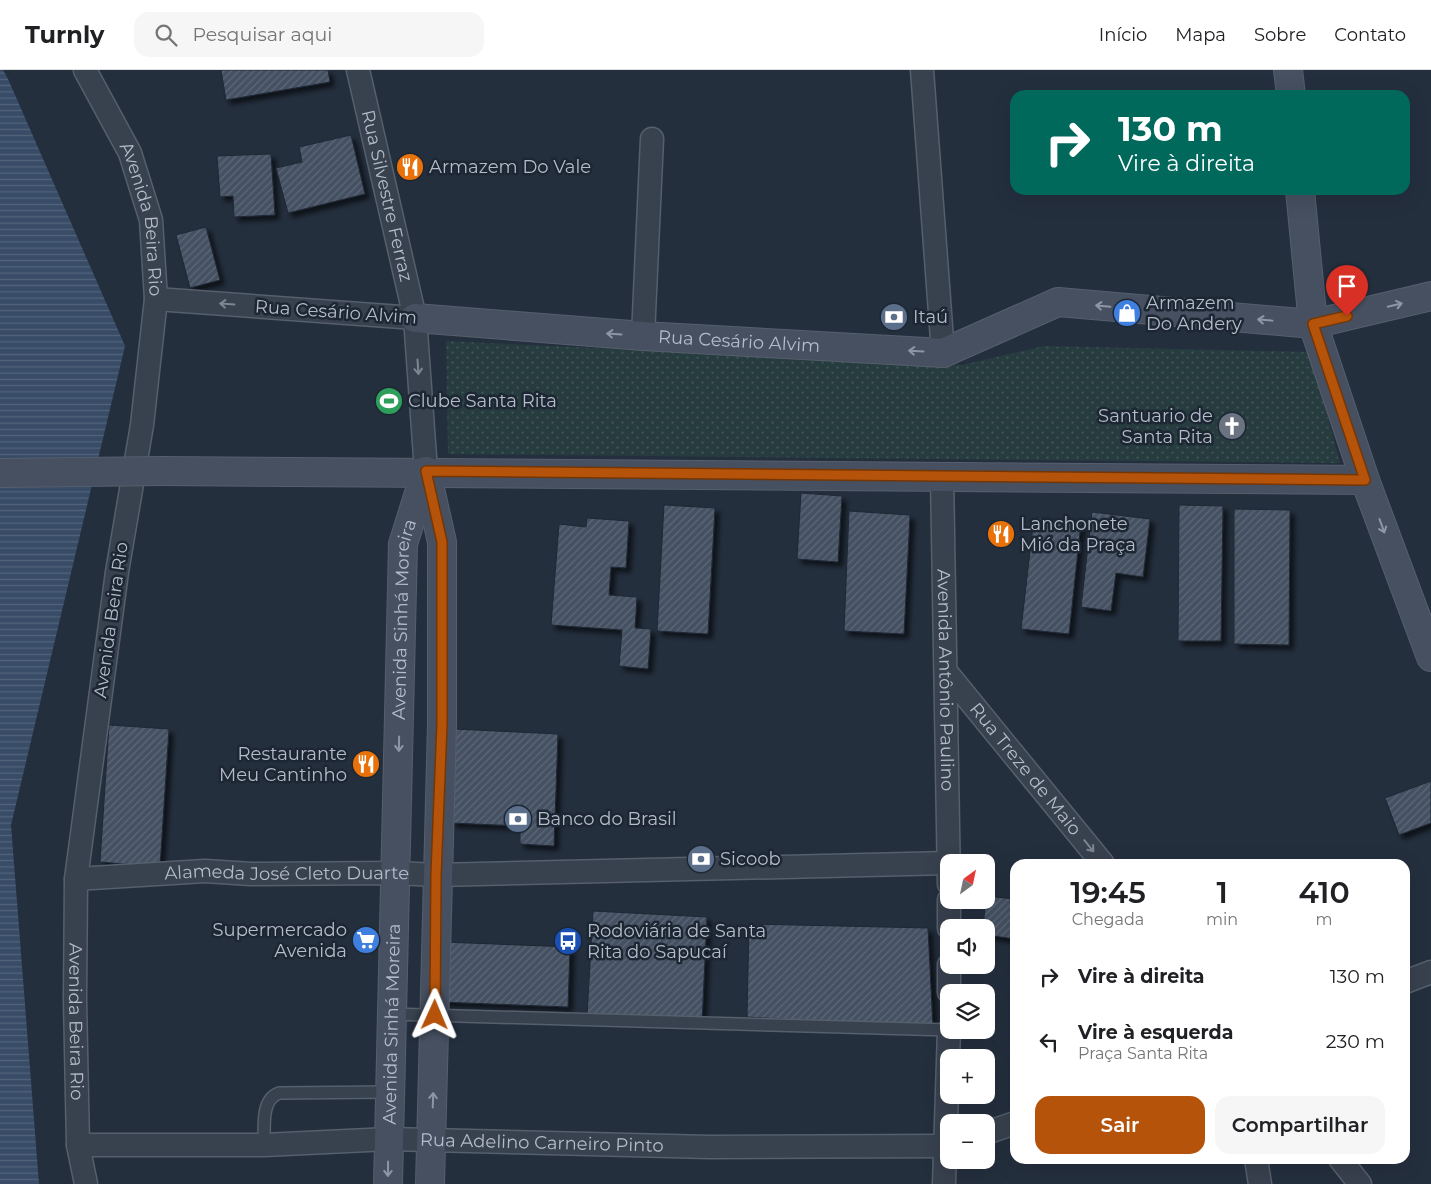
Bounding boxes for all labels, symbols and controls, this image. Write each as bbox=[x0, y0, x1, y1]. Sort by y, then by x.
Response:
search box bbox=[134, 12, 484, 57]
text: Turnly bbox=[25, 20, 104, 49]
icon: search bbox=[152, 21, 180, 49]
text: Pesquisar aqui bbox=[192, 23, 332, 46]
text: Início bbox=[1099, 24, 1147, 46]
text: Mapa bbox=[1175, 24, 1226, 46]
text: Sobre bbox=[1254, 24, 1306, 46]
text: Contato bbox=[1334, 24, 1406, 46]
text: 130 m bbox=[1118, 107, 1223, 150]
street label: Rua Silvestre Ferraz bbox=[356, 108, 417, 284]
icon: right bbox=[1035, 110, 1100, 175]
street label: Avenida Beira Rio bbox=[115, 138, 167, 297]
text: Vire à direita bbox=[1118, 150, 1255, 177]
restaurant icon: Armazem Do Vale bbox=[395, 152, 425, 182]
place label: Armazem Do Vale bbox=[429, 156, 591, 178]
pin bbox=[1326, 265, 1368, 316]
icon: arrive bbox=[1333, 272, 1361, 300]
place label: Armazem Do Andery bbox=[1146, 292, 1242, 335]
street label: Rua Cesário Alvim bbox=[254, 295, 418, 329]
shop icon: Armazem Do Andery bbox=[1112, 298, 1142, 328]
one-way arrow bbox=[1386, 299, 1402, 309]
one-way arrow bbox=[219, 300, 235, 309]
one-way arrow bbox=[1095, 301, 1111, 311]
bank icon: Itaú bbox=[879, 302, 909, 332]
place label: Itaú bbox=[913, 306, 948, 328]
one-way arrow bbox=[1257, 315, 1273, 324]
street label: Rua Cesário Alvim bbox=[657, 326, 821, 357]
one-way arrow bbox=[607, 329, 623, 338]
one-way arrow bbox=[908, 347, 924, 356]
one-way arrow bbox=[414, 359, 423, 375]
sports icon: Clube Santa Rita bbox=[374, 386, 404, 416]
place label: Clube Santa Rita bbox=[408, 390, 557, 412]
place label: Santuario de Santa Rita bbox=[1098, 405, 1213, 448]
church icon: Santuario de Santa Rita bbox=[1217, 411, 1247, 441]
place label: Lanchonete Mió da Praça bbox=[1020, 513, 1136, 556]
street label: Avenida Sinhá Moreira bbox=[388, 516, 421, 720]
one-way arrow bbox=[1378, 518, 1387, 533]
restaurant icon: Lanchonete Mió da Praça bbox=[986, 519, 1016, 549]
street label: Avenida Beira Rio bbox=[89, 540, 133, 700]
street label: Avenida Antônio Paulino bbox=[933, 569, 958, 791]
street label: Rua Treze de Maio bbox=[965, 698, 1086, 840]
one-way arrow bbox=[394, 736, 404, 752]
place label: Restaurante Meu Cantinho bbox=[219, 743, 347, 786]
restaurant icon: Restaurante Meu Cantinho bbox=[351, 749, 381, 779]
bank icon: Banco do Brasil bbox=[503, 804, 533, 834]
place label: Banco do Brasil bbox=[537, 808, 677, 830]
one-way arrow bbox=[1083, 840, 1094, 853]
bank icon: Sicoob bbox=[686, 844, 716, 874]
place label: Sicoob bbox=[720, 848, 781, 870]
north arrow bbox=[940, 854, 995, 909]
map controls bbox=[940, 854, 995, 1169]
street label: Alameda José Cleto Duarte bbox=[164, 860, 410, 885]
text: 19:45 bbox=[1070, 874, 1146, 911]
text: 1 bbox=[1216, 874, 1228, 911]
text: 410 bbox=[1298, 874, 1350, 911]
text: Chegada bbox=[1072, 910, 1144, 929]
text: min bbox=[1206, 910, 1238, 929]
text: m bbox=[1316, 910, 1333, 929]
place label: Supermercado Avenida bbox=[212, 919, 347, 962]
button: sound bbox=[940, 919, 995, 974]
place label: Rodoviária de Santa Rita do Sapucaí bbox=[587, 920, 766, 963]
street label: Avenida Sinhá Moreira bbox=[378, 923, 405, 1125]
supermarket icon: Supermercado Avenida bbox=[351, 925, 381, 955]
bus stop icon: Rodoviária de Santa Rita do Sapucaí bbox=[553, 926, 583, 956]
street label: Avenida Beira Rio bbox=[64, 943, 88, 1101]
icon: right bbox=[1035, 963, 1063, 991]
text: Vire à direita bbox=[1078, 965, 1205, 988]
text: 130 m bbox=[1330, 965, 1385, 988]
button: layers bbox=[940, 984, 995, 1039]
position arrow bbox=[408, 988, 460, 1040]
text: Vire à esquerda bbox=[1078, 1021, 1233, 1044]
icon: left bbox=[1035, 1028, 1063, 1056]
text: 230 m bbox=[1326, 1030, 1385, 1053]
text: Praça Santa Rita bbox=[1078, 1044, 1208, 1063]
button: + bbox=[940, 1049, 995, 1104]
one-way arrow bbox=[428, 1093, 437, 1109]
button: Sair bbox=[1035, 1096, 1205, 1154]
button: Compartilhar bbox=[1215, 1096, 1385, 1154]
button: − bbox=[940, 1114, 995, 1169]
street label: Rua Adelino Carneiro Pinto bbox=[420, 1129, 664, 1157]
one-way arrow bbox=[383, 1160, 393, 1177]

